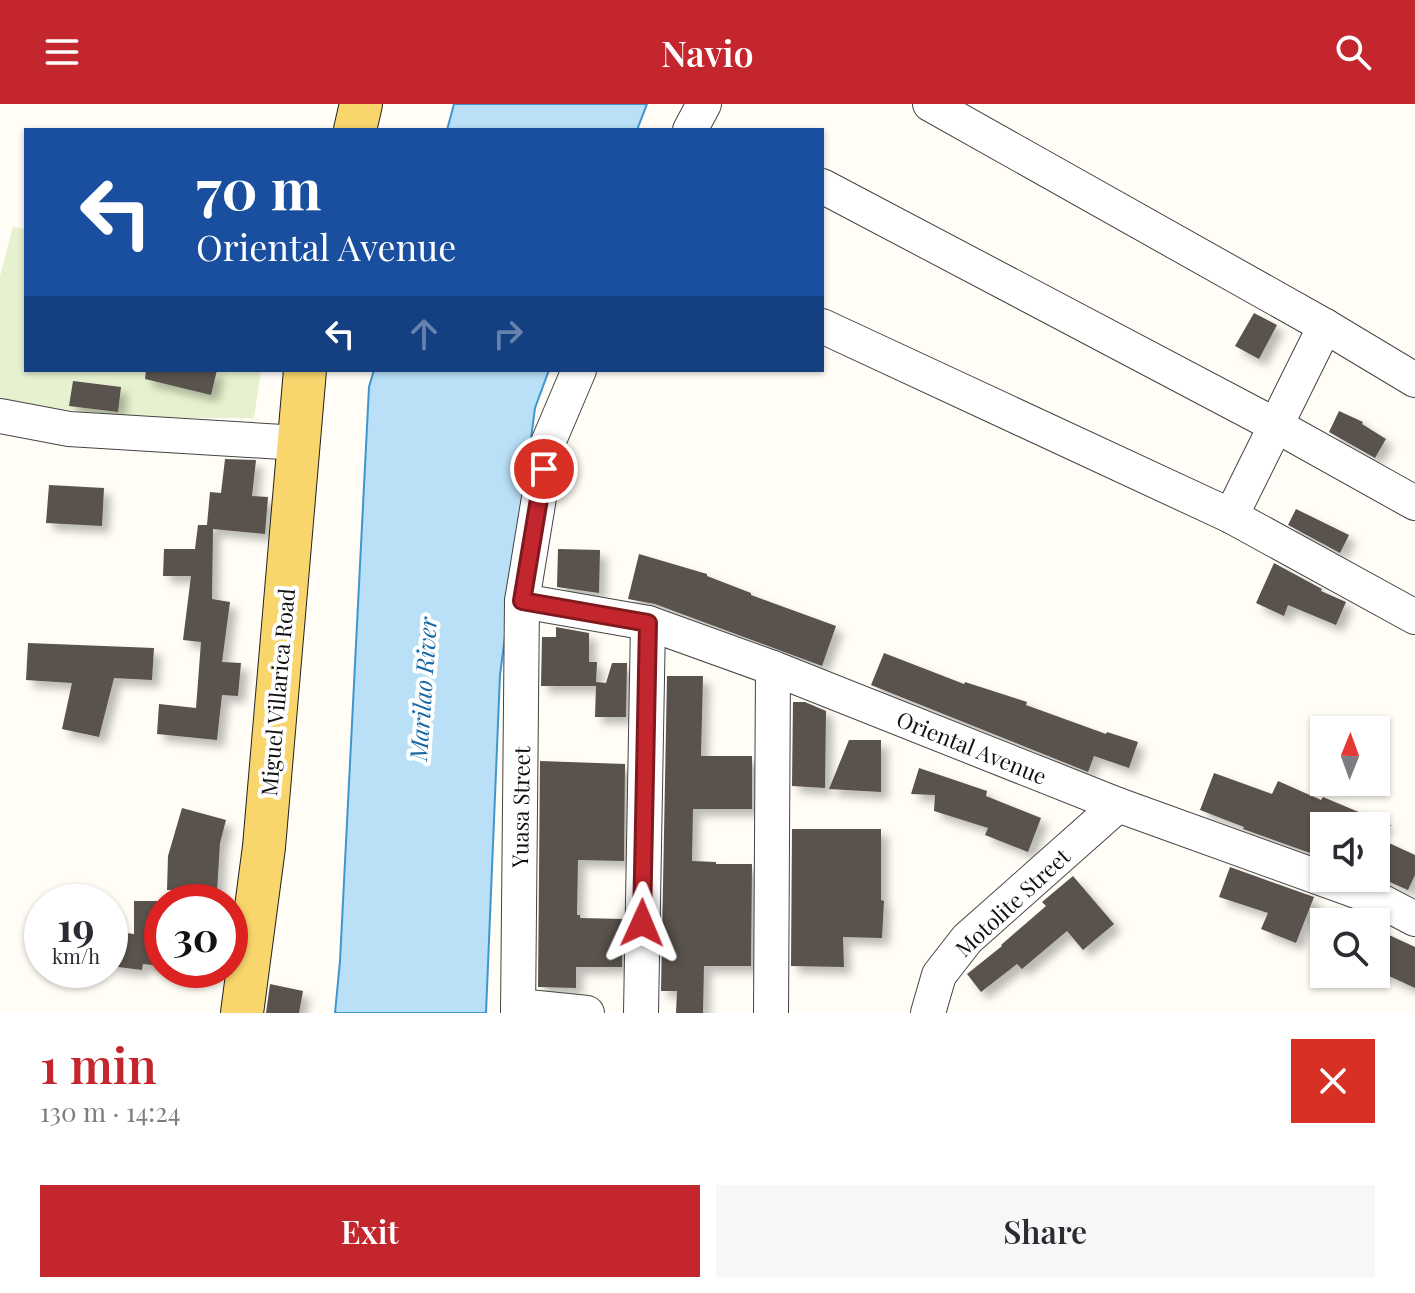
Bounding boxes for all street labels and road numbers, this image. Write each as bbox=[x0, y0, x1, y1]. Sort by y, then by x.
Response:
street label: Miguel Villarica Road bbox=[253, 587, 301, 797]
street label: Oriental Avenue bbox=[893, 703, 1051, 791]
street label: Yuasa Street bbox=[504, 745, 536, 869]
street label: Motolite Street bbox=[948, 840, 1077, 963]

